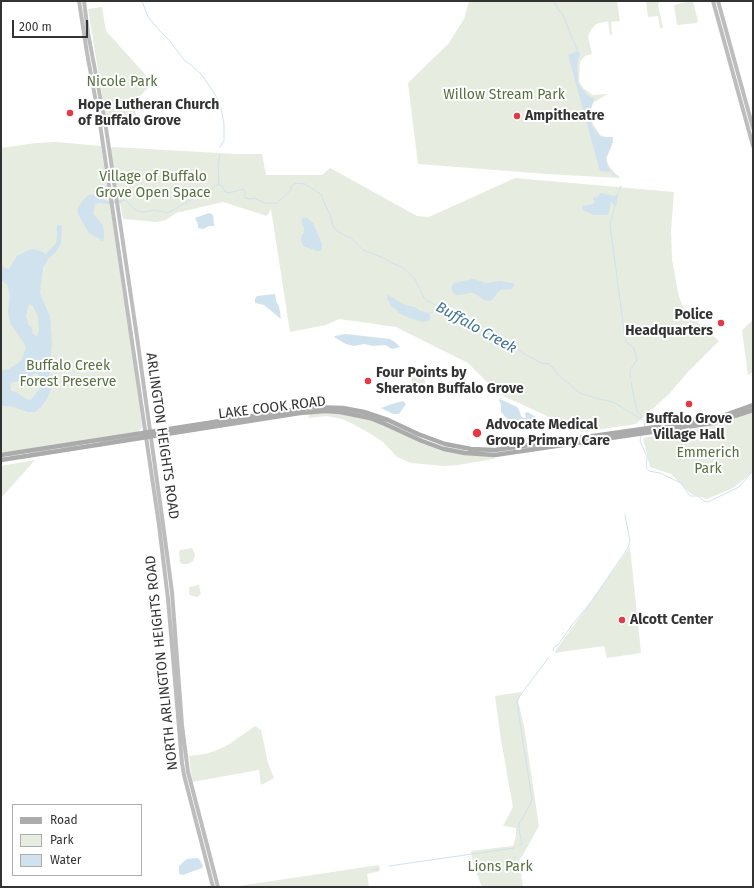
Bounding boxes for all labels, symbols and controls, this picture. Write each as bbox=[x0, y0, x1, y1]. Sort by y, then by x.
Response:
scale bar bbox=[14, 12, 90, 38]
text: 200 m bbox=[19, 20, 52, 34]
park label: Nicole Park bbox=[86, 74, 158, 90]
park label: Willow Stream Park bbox=[443, 87, 565, 103]
place label: Hope Lutheran Church of Buffalo Grove bbox=[78, 97, 219, 130]
marker: Hope Lutheran Church of Buffalo Grove bbox=[65, 108, 75, 118]
place label: Ampitheatre bbox=[525, 108, 604, 124]
marker: Ampitheatre bbox=[512, 111, 522, 121]
park label: Village of Buffalo Grove Open Space bbox=[95, 169, 211, 202]
water label: Buffalo Creek bbox=[432, 298, 520, 358]
place label: Police Headquarters bbox=[625, 307, 713, 340]
marker: Police Headquarters bbox=[716, 318, 726, 328]
street label: ARLINGTON HEIGHTS ROAD bbox=[142, 352, 182, 520]
park label: Buffalo Creek Forest Preserve bbox=[20, 358, 116, 390]
place label: Four Points by Sheraton Buffalo Grove bbox=[376, 365, 524, 398]
marker: Four Points by Sheraton Buffalo Grove bbox=[363, 376, 373, 386]
street label: LAKE COOK ROAD bbox=[217, 393, 327, 423]
marker: Buffalo Grove Village Hall bbox=[684, 399, 694, 409]
place label: Buffalo Grove Village Hall bbox=[646, 411, 732, 444]
place label: Advocate Medical Group Primary Care bbox=[486, 417, 610, 450]
marker: Advocate Medical Group Primary Care bbox=[471, 427, 483, 439]
park label: Emmerich Park bbox=[676, 445, 740, 478]
street label: NORTH ARLINGTON HEIGHTS ROAD bbox=[142, 555, 182, 771]
place label: Alcott Center bbox=[630, 612, 713, 628]
marker: Alcott Center bbox=[617, 615, 627, 625]
legend bbox=[12, 804, 142, 876]
text: Road bbox=[50, 813, 78, 827]
text: Park bbox=[50, 833, 74, 847]
text: Water bbox=[50, 853, 81, 867]
park label: Lions Park bbox=[467, 859, 533, 875]

